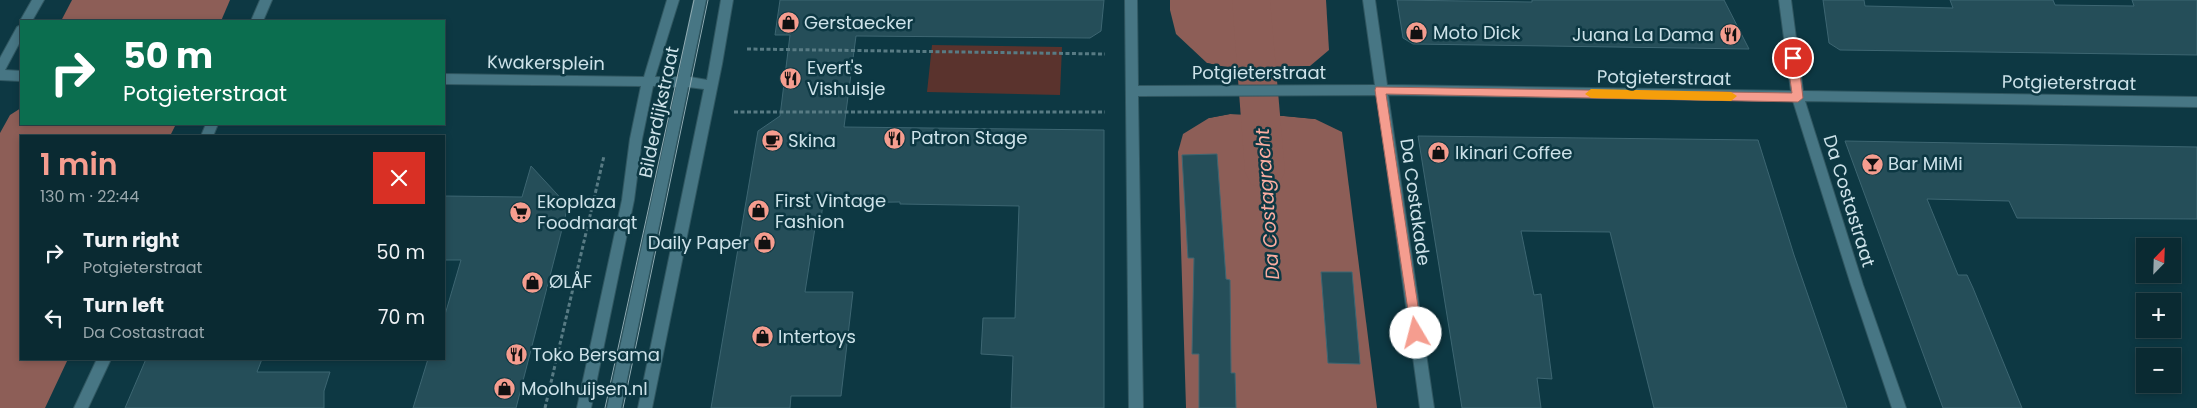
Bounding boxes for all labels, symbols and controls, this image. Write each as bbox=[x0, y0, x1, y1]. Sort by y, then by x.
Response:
place label: Gerstaecker bbox=[804, 10, 914, 35]
shop icon: Gerstaecker bbox=[776, 11, 800, 35]
place label: Moto Dick bbox=[1433, 20, 1521, 45]
shop icon: Moto Dick bbox=[1405, 21, 1429, 45]
place label: Juana La Dama bbox=[1572, 22, 1714, 47]
restaurant icon: Juana La Dama bbox=[1718, 23, 1742, 47]
text: 50 m bbox=[123, 31, 213, 80]
pin bbox=[1772, 37, 1814, 79]
icon: right bbox=[40, 40, 105, 105]
street label: Bilderdijkstraat bbox=[632, 44, 685, 180]
icon: arrive bbox=[1779, 44, 1807, 72]
street label: Kwakersplein bbox=[487, 49, 605, 76]
place label: Evert's Vishuisje bbox=[807, 55, 885, 101]
street label: Potgieterstraat bbox=[1192, 60, 1326, 85]
street label: Potgieterstraat bbox=[1597, 64, 1731, 91]
restaurant icon: Evert's Vishuisje bbox=[779, 66, 803, 90]
street label: Potgieterstraat bbox=[2002, 69, 2136, 96]
text: Potgieterstraat bbox=[123, 78, 287, 109]
place label: Patron Stage bbox=[911, 125, 1027, 150]
restaurant icon: Patron Stage bbox=[883, 126, 907, 150]
water label: Da Costagracht bbox=[1249, 126, 1286, 281]
place label: Skina bbox=[788, 128, 836, 153]
cafe icon: Skina bbox=[760, 129, 784, 153]
street label: Da Costastraat bbox=[1818, 132, 1881, 270]
street label: Da Costakade bbox=[1394, 137, 1437, 267]
place label: Ikinari Coffee bbox=[1455, 140, 1572, 165]
shop icon: Ikinari Coffee bbox=[1427, 141, 1451, 165]
text: 1 min bbox=[40, 143, 118, 186]
place label: Bar MiMi bbox=[1888, 151, 1963, 176]
button: close bbox=[373, 152, 425, 204]
bar icon: Bar MiMi bbox=[1860, 152, 1884, 176]
text: 130 m · 22:44 bbox=[40, 185, 139, 208]
place label: First Vintage Fashion bbox=[775, 188, 886, 234]
place label: Ekoplaza Foodmarqt bbox=[537, 189, 637, 235]
shop icon: First Vintage Fashion bbox=[747, 199, 771, 223]
supermarket icon: Ekoplaza Foodmarqt bbox=[509, 200, 533, 224]
text: Turn right bbox=[83, 227, 179, 254]
place label: Daily Paper bbox=[648, 230, 749, 255]
shop icon: Daily Paper bbox=[753, 231, 777, 255]
north arrow bbox=[2136, 238, 2181, 282]
map controls bbox=[2136, 238, 2181, 393]
icon: right bbox=[40, 239, 68, 267]
text: 50 m bbox=[376, 239, 425, 266]
text: Potgieterstraat bbox=[83, 256, 202, 279]
place label: ØLÅF bbox=[549, 269, 592, 294]
shop icon: ØLÅF bbox=[521, 270, 545, 294]
text: Turn left bbox=[83, 292, 164, 319]
button: + bbox=[2136, 293, 2181, 338]
icon: left bbox=[40, 304, 68, 332]
text: 70 m bbox=[378, 304, 425, 331]
position arrow bbox=[1389, 306, 1441, 358]
text: Da Costastraat bbox=[83, 321, 205, 344]
place label: Intertoys bbox=[778, 324, 856, 349]
shop icon: Intertoys bbox=[750, 325, 774, 349]
place label: Toko Bersama bbox=[532, 342, 660, 367]
restaurant icon: Toko Bersama bbox=[504, 343, 528, 367]
button: − bbox=[2136, 348, 2181, 393]
place label: Moolhuijsen.nl bbox=[521, 376, 648, 401]
shop icon: Moolhuijsen.nl bbox=[493, 377, 517, 401]

